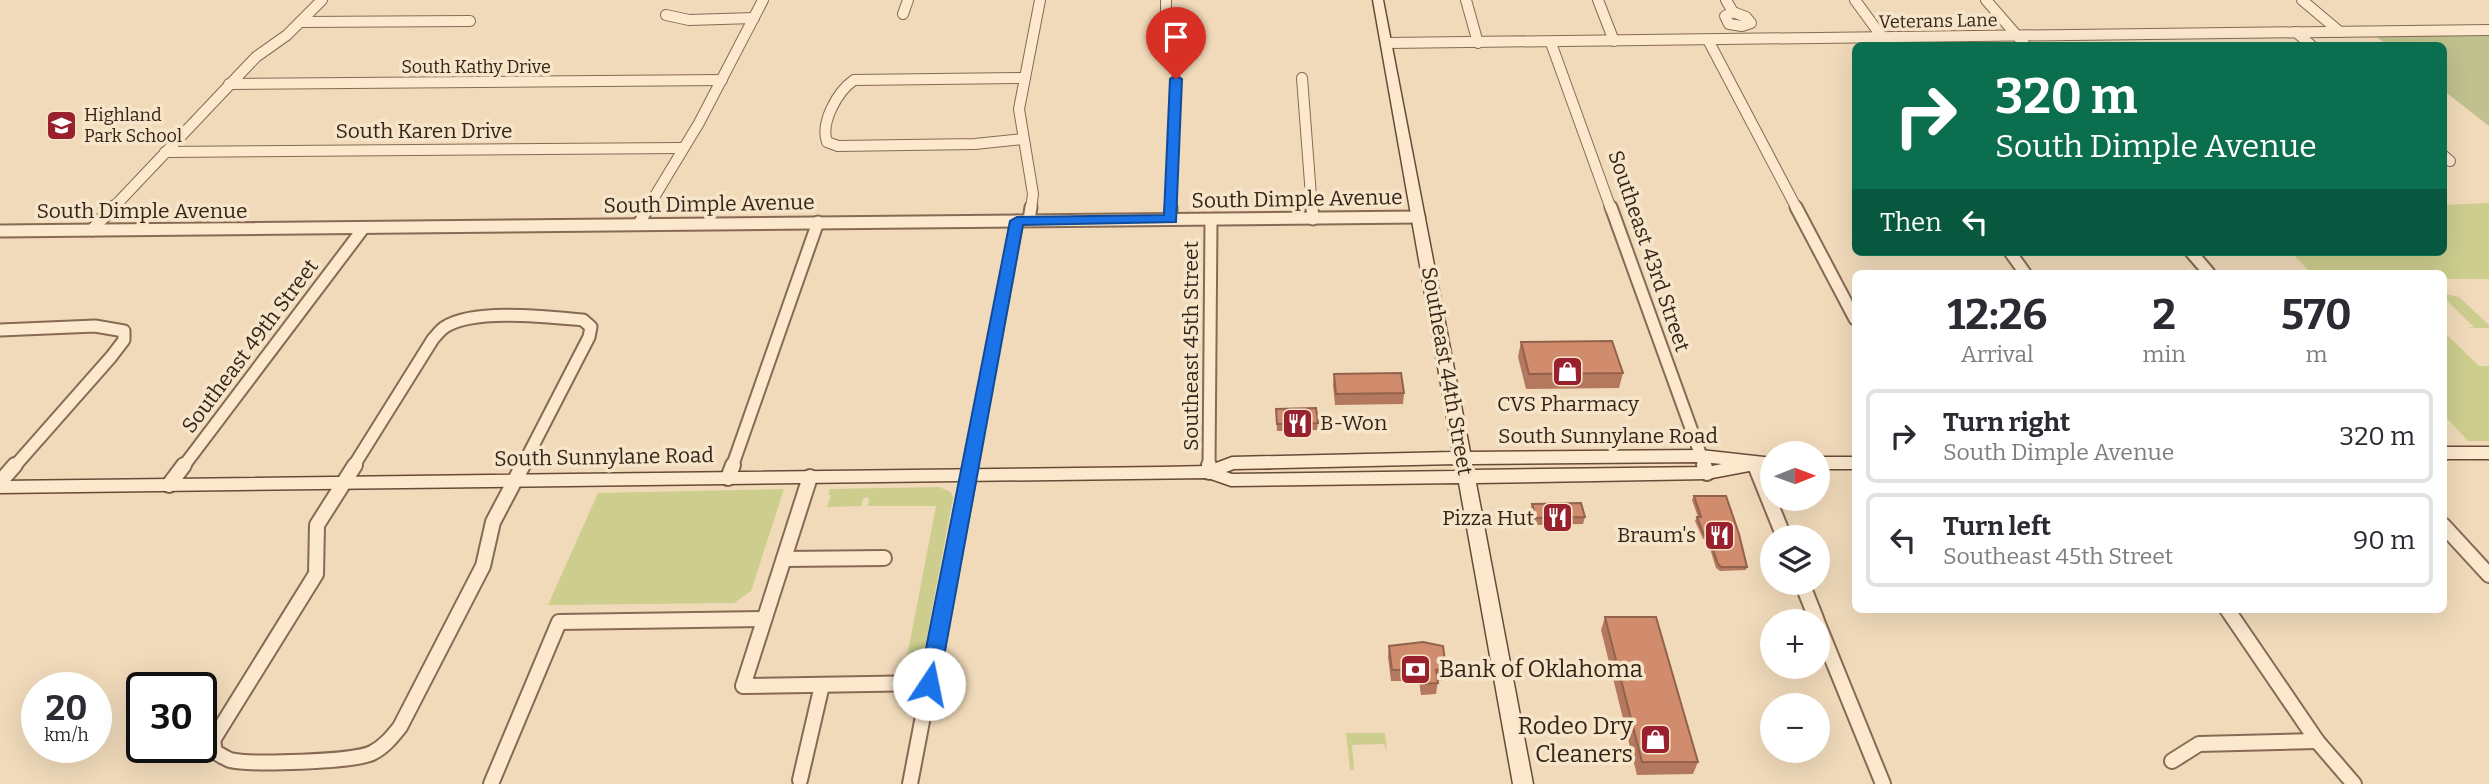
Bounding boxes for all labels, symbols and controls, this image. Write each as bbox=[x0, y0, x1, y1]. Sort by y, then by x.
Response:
pin bbox=[1146, 7, 1206, 79]
street label: Veterans Lane bbox=[1878, 9, 1998, 33]
icon: arrive bbox=[1157, 18, 1195, 56]
street label: South Kathy Drive bbox=[401, 56, 551, 78]
text: 320 m bbox=[1995, 67, 2138, 126]
icon: right bbox=[1880, 70, 1971, 161]
place label: Highland Park School bbox=[84, 104, 182, 147]
school or university icon: Highland Park School bbox=[44, 108, 78, 142]
street label: South Karen Drive bbox=[335, 118, 513, 144]
text: South Dimple Avenue bbox=[1995, 127, 2317, 165]
street label: Southeast 43rd Street bbox=[1602, 147, 1696, 355]
street label: South Dimple Avenue bbox=[1191, 184, 1403, 214]
street label: South Dimple Avenue bbox=[603, 189, 815, 219]
street label: South Dimple Avenue bbox=[36, 198, 248, 224]
icon: left bbox=[1956, 203, 1994, 241]
text: Then bbox=[1880, 207, 1942, 238]
street label: Southeast 45th Street bbox=[1178, 241, 1204, 451]
street label: Southeast 49th Street bbox=[176, 254, 324, 438]
street label: Southeast 44th Street bbox=[1416, 265, 1478, 478]
text: 12:26 bbox=[1947, 290, 2047, 340]
text: 2 bbox=[2152, 290, 2176, 340]
text: 570 bbox=[2281, 290, 2352, 340]
text: Arrival bbox=[1961, 340, 2034, 368]
text: min bbox=[2142, 340, 2186, 368]
text: m bbox=[2305, 340, 2327, 368]
shop icon: CVS Pharmacy bbox=[1551, 355, 1585, 389]
place label: CVS Pharmacy bbox=[1497, 391, 1640, 417]
restaurant icon: B-Won bbox=[1280, 406, 1314, 440]
text: Turn right bbox=[1943, 407, 2070, 438]
place label: B-Won bbox=[1320, 410, 1387, 436]
icon: right bbox=[1884, 417, 1922, 455]
text: 320 m bbox=[2339, 421, 2415, 452]
street label: South Sunnylane Road bbox=[1498, 423, 1718, 449]
text: South Dimple Avenue bbox=[1943, 438, 2174, 466]
north arrow bbox=[1760, 441, 1830, 511]
map controls bbox=[1760, 441, 1830, 763]
street label: South Sunnylane Road bbox=[494, 442, 714, 472]
restaurant icon: Pizza Hut bbox=[1540, 501, 1574, 535]
place label: Pizza Hut bbox=[1442, 505, 1534, 531]
text: Turn left bbox=[1943, 511, 2051, 542]
restaurant icon: Braum's bbox=[1702, 518, 1736, 552]
icon: left bbox=[1884, 521, 1922, 559]
place label: Braum's bbox=[1617, 522, 1696, 548]
button: layers bbox=[1760, 525, 1830, 595]
text: 90 m bbox=[2353, 525, 2415, 556]
text: Southeast 45th Street bbox=[1943, 542, 2173, 570]
button: + bbox=[1760, 609, 1830, 679]
position arrow bbox=[892, 647, 966, 721]
bank icon: Bank of Oklahoma bbox=[1399, 652, 1433, 686]
place label: Bank of Oklahoma bbox=[1439, 655, 1643, 683]
speed limit sign: 30 bbox=[126, 672, 217, 763]
text: 20 bbox=[46, 687, 87, 729]
button: − bbox=[1760, 693, 1830, 763]
place label: Rodeo Dry Cleaners bbox=[1518, 712, 1633, 768]
shop icon: Rodeo Dry Cleaners bbox=[1639, 723, 1673, 757]
text: km/h bbox=[44, 724, 89, 746]

